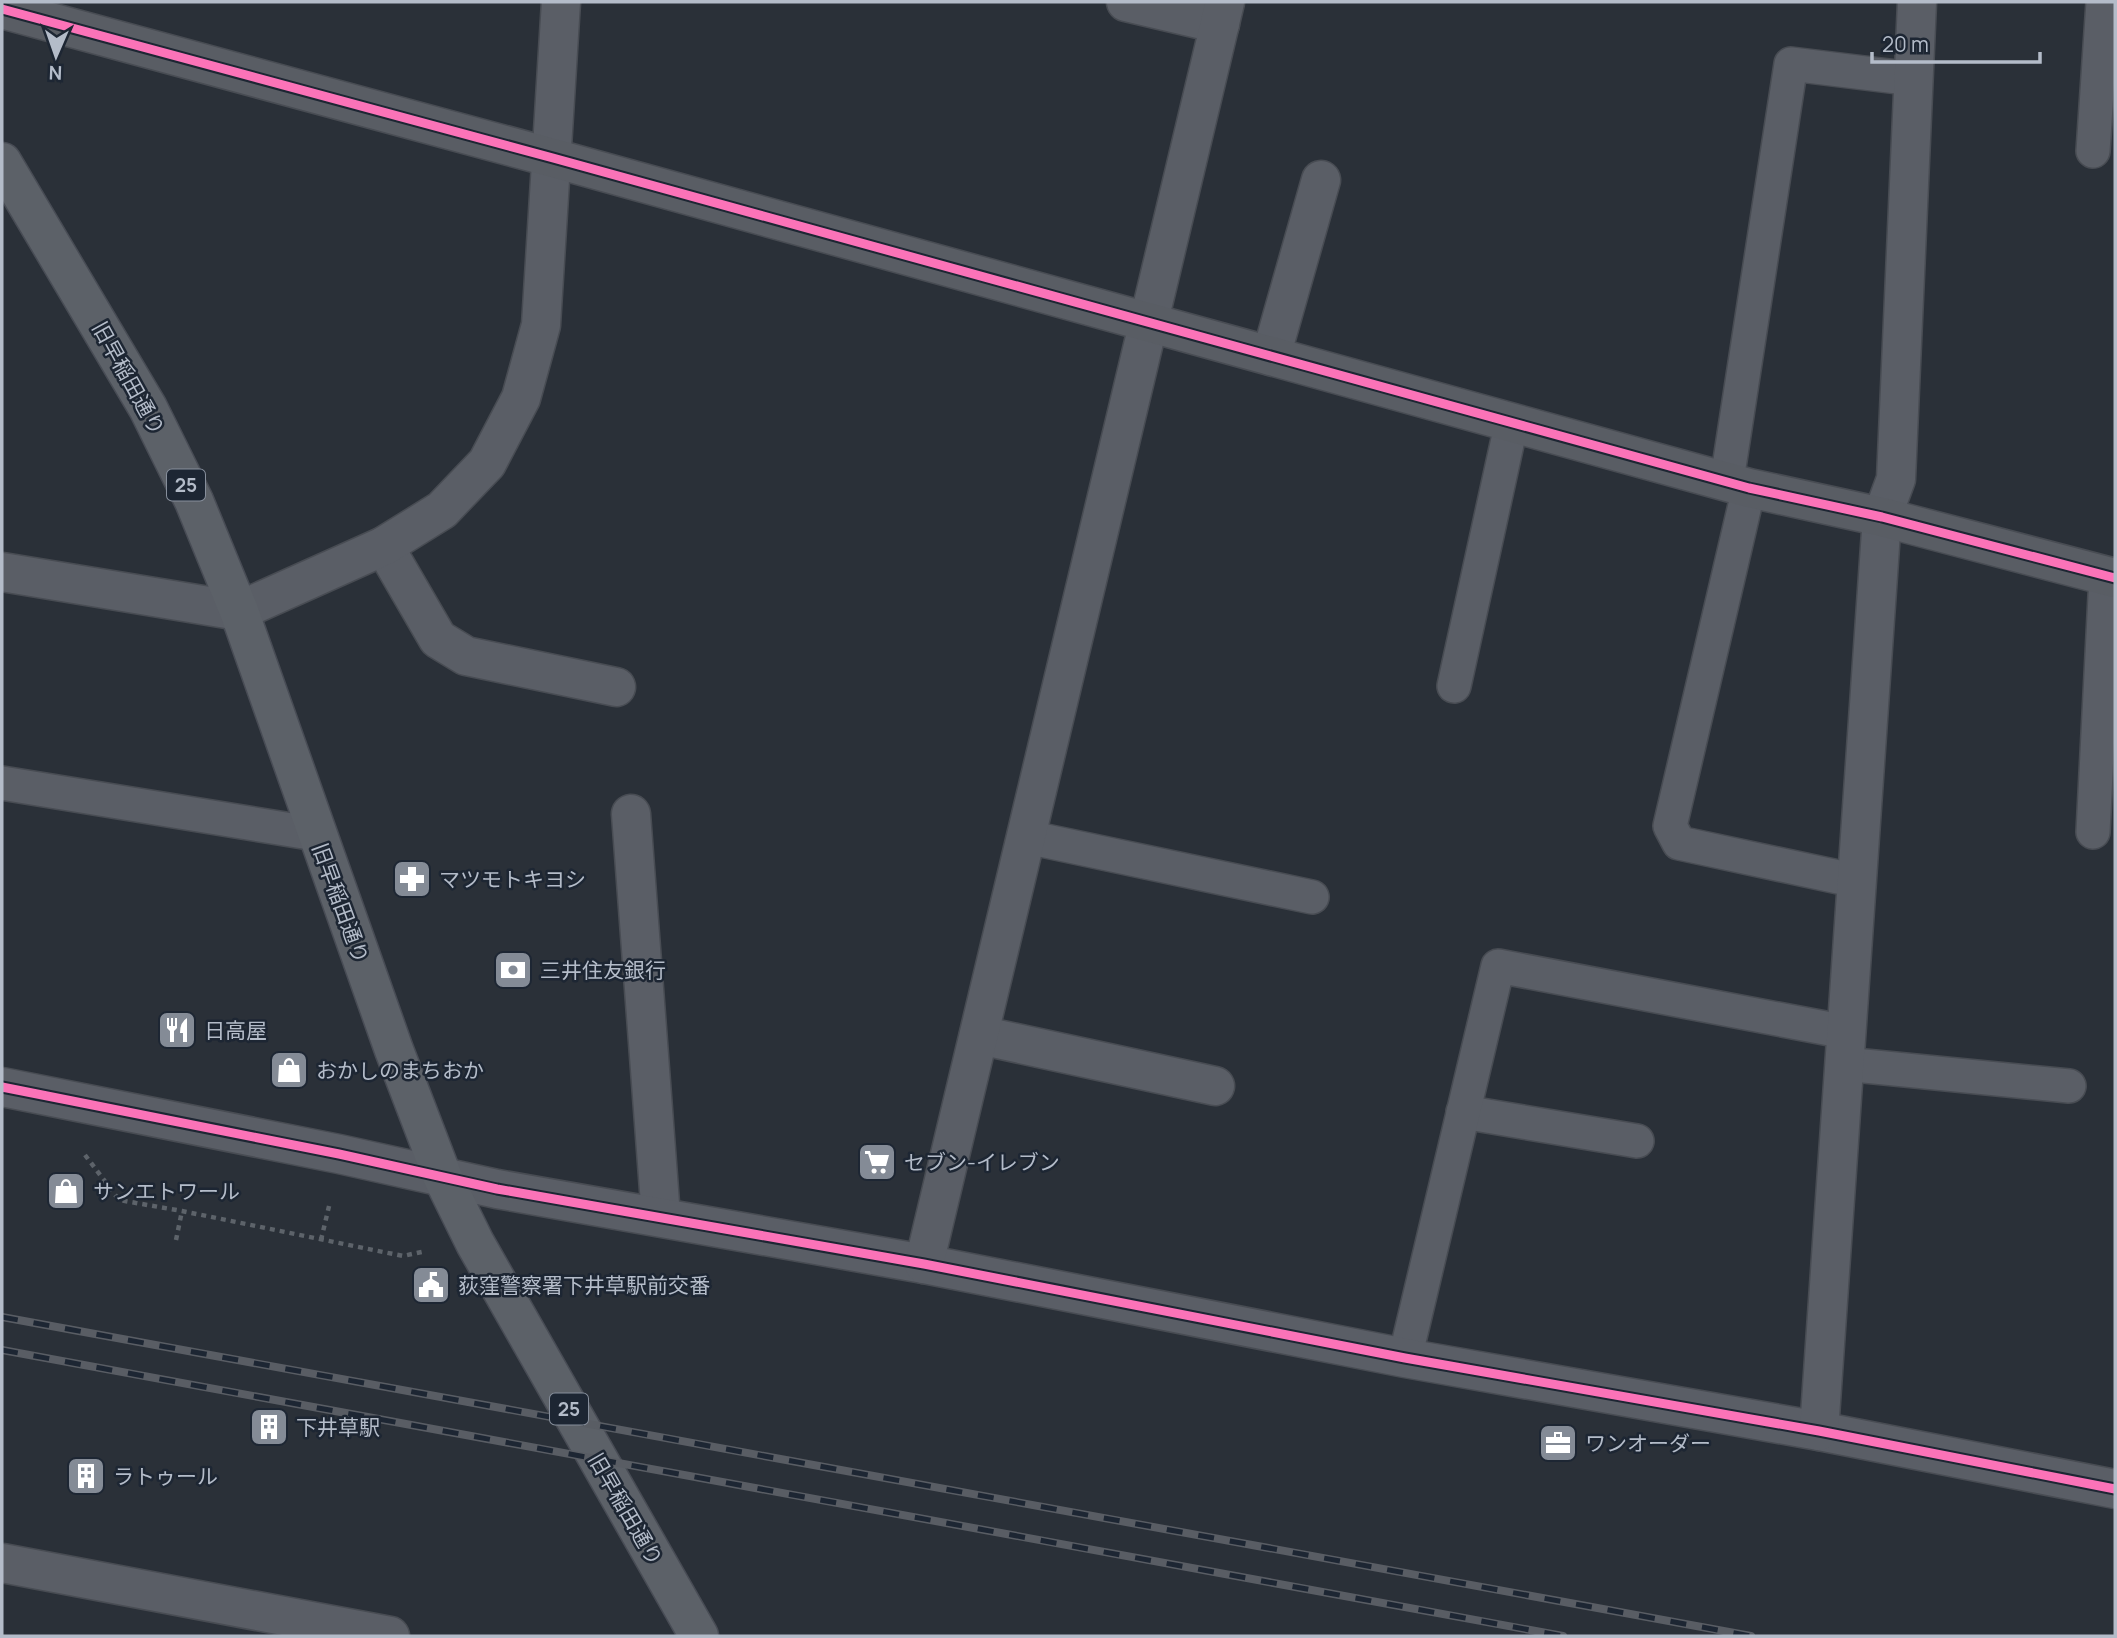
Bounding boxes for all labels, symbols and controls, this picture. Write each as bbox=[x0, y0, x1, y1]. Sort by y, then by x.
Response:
north arrow bbox=[21, 21, 91, 91]
scale bar bbox=[1872, 21, 2040, 65]
text: 20 m bbox=[1882, 30, 1929, 58]
text: N bbox=[48, 60, 63, 86]
street label: 旧早稲田通り bbox=[86, 316, 172, 440]
road number: 25 bbox=[167, 470, 205, 500]
street label: 旧早稲田通り bbox=[306, 839, 376, 967]
pharmacy icon: マツモトキヨシ bbox=[391, 858, 433, 900]
place label: マツモトキヨシ bbox=[439, 865, 586, 893]
bank icon: 三井住友銀行 bbox=[492, 949, 534, 991]
place label: 三井住友銀行 bbox=[540, 956, 666, 984]
restaurant icon: 日高屋 bbox=[156, 1009, 198, 1051]
place label: 日高屋 bbox=[204, 1016, 267, 1044]
shop icon: おかしのまちおか bbox=[268, 1049, 310, 1091]
place label: おかしのまちおか bbox=[316, 1056, 484, 1084]
supermarket icon: セブン-イレブン bbox=[856, 1141, 898, 1183]
place label: セブン-イレブン bbox=[904, 1148, 1060, 1176]
shop icon: サンエトワール bbox=[45, 1170, 87, 1212]
place label: サンエトワール bbox=[93, 1177, 240, 1205]
public building icon: 荻窪警察署下井草駅前交番 bbox=[410, 1264, 452, 1306]
place label: 荻窪警察署下井草駅前交番 bbox=[458, 1271, 710, 1299]
road number: 25 bbox=[550, 1394, 588, 1424]
building icon: 下井草駅 bbox=[248, 1406, 290, 1448]
place label: 下井草駅 bbox=[296, 1413, 380, 1441]
office icon: ワンオーダー bbox=[1537, 1422, 1579, 1464]
place label: ワンオーダー bbox=[1585, 1429, 1711, 1457]
street label: 旧早稲田通り bbox=[582, 1447, 670, 1571]
building icon: ラトゥール bbox=[65, 1455, 107, 1497]
place label: ラトゥール bbox=[113, 1462, 218, 1490]

